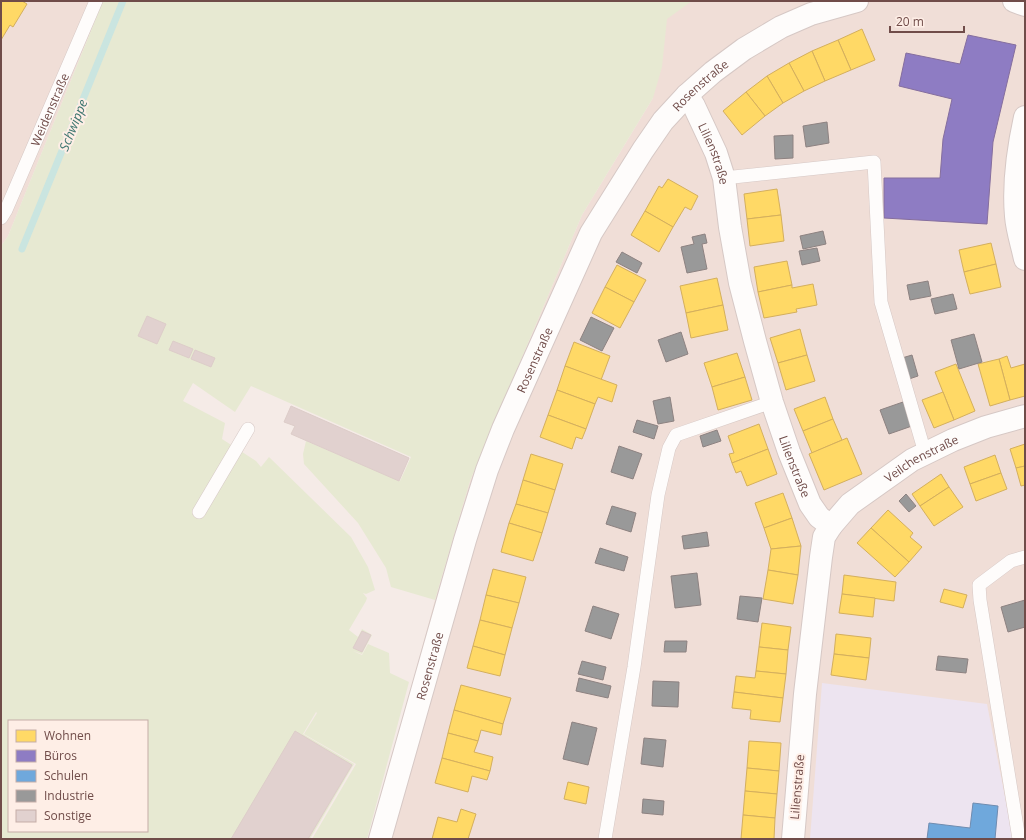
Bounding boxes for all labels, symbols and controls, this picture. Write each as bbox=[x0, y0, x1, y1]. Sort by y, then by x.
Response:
scale bar bbox=[890, 8, 964, 34]
text: 20 m bbox=[896, 13, 924, 30]
street label: Rosenstraße bbox=[668, 55, 732, 115]
street label: Weidenstraße bbox=[26, 70, 73, 149]
water label: Schwippe bbox=[55, 96, 92, 153]
street label: Lilienstraße bbox=[694, 120, 733, 186]
street label: Rosenstraße bbox=[512, 324, 556, 395]
street label: Veilchenstraße bbox=[880, 430, 961, 486]
street label: Lilienstraße bbox=[775, 433, 815, 500]
street label: Rosenstraße bbox=[411, 630, 447, 702]
legend bbox=[8, 720, 148, 832]
text: Wohnen bbox=[44, 727, 91, 744]
text: Büros bbox=[44, 747, 77, 764]
street label: Lilienstraße bbox=[786, 754, 808, 820]
text: Schulen bbox=[44, 767, 88, 784]
text: Industrie bbox=[44, 787, 94, 804]
text: Sonstige bbox=[44, 807, 92, 824]

